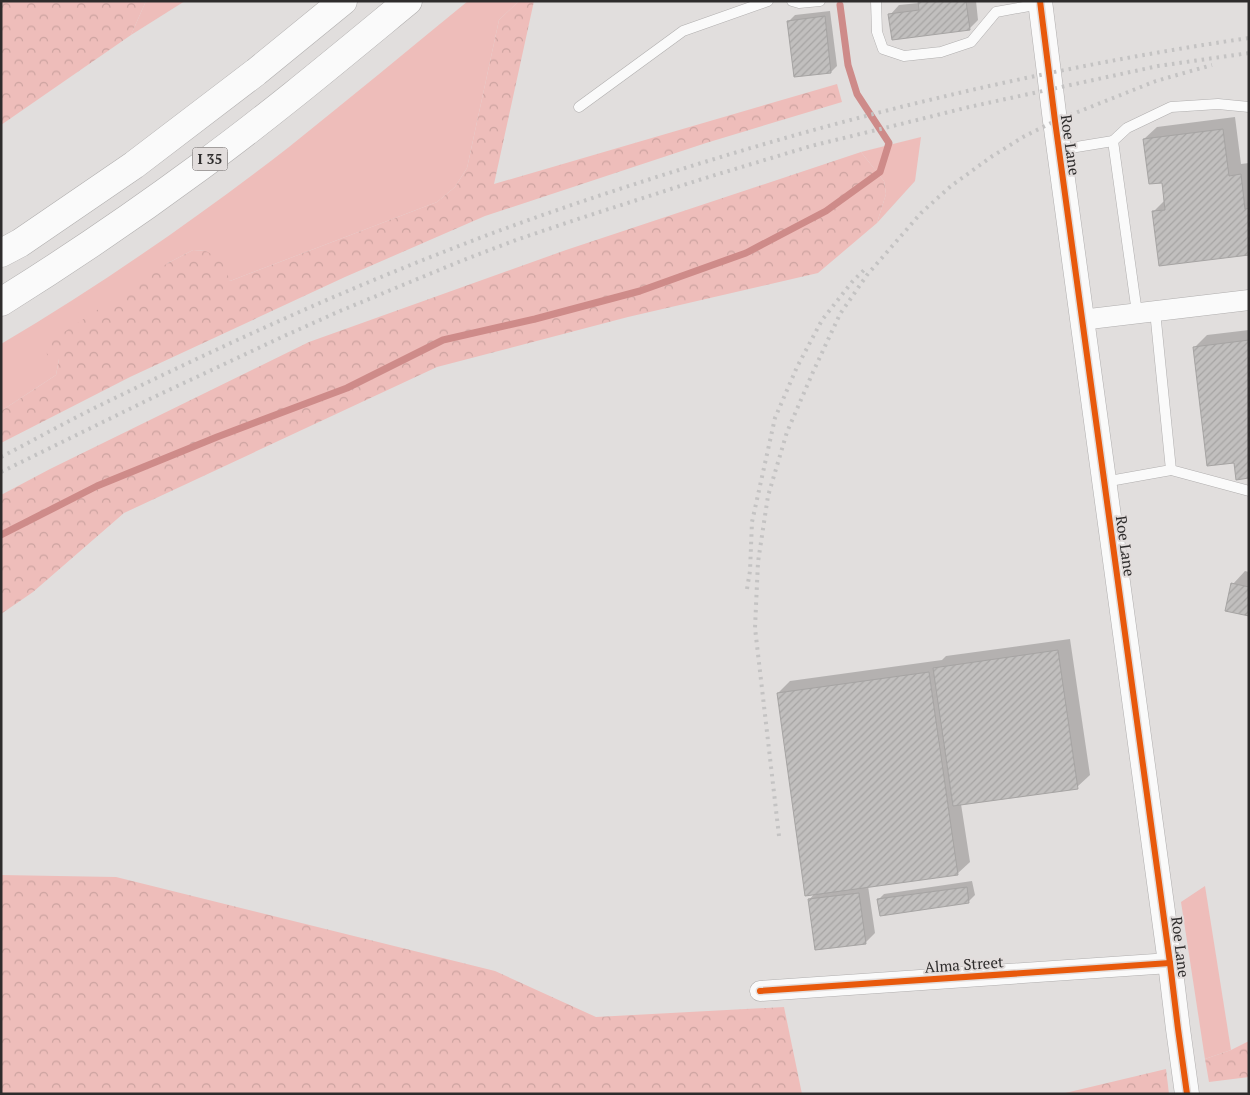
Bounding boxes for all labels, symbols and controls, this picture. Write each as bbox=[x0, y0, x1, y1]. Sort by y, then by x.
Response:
street label: Roe Lane bbox=[1057, 113, 1085, 176]
road number: I 35 bbox=[192, 148, 228, 170]
street label: Roe Lane bbox=[1112, 514, 1140, 577]
street label: Roe Lane bbox=[1167, 915, 1195, 978]
street label: Alma Street bbox=[924, 951, 1004, 977]

